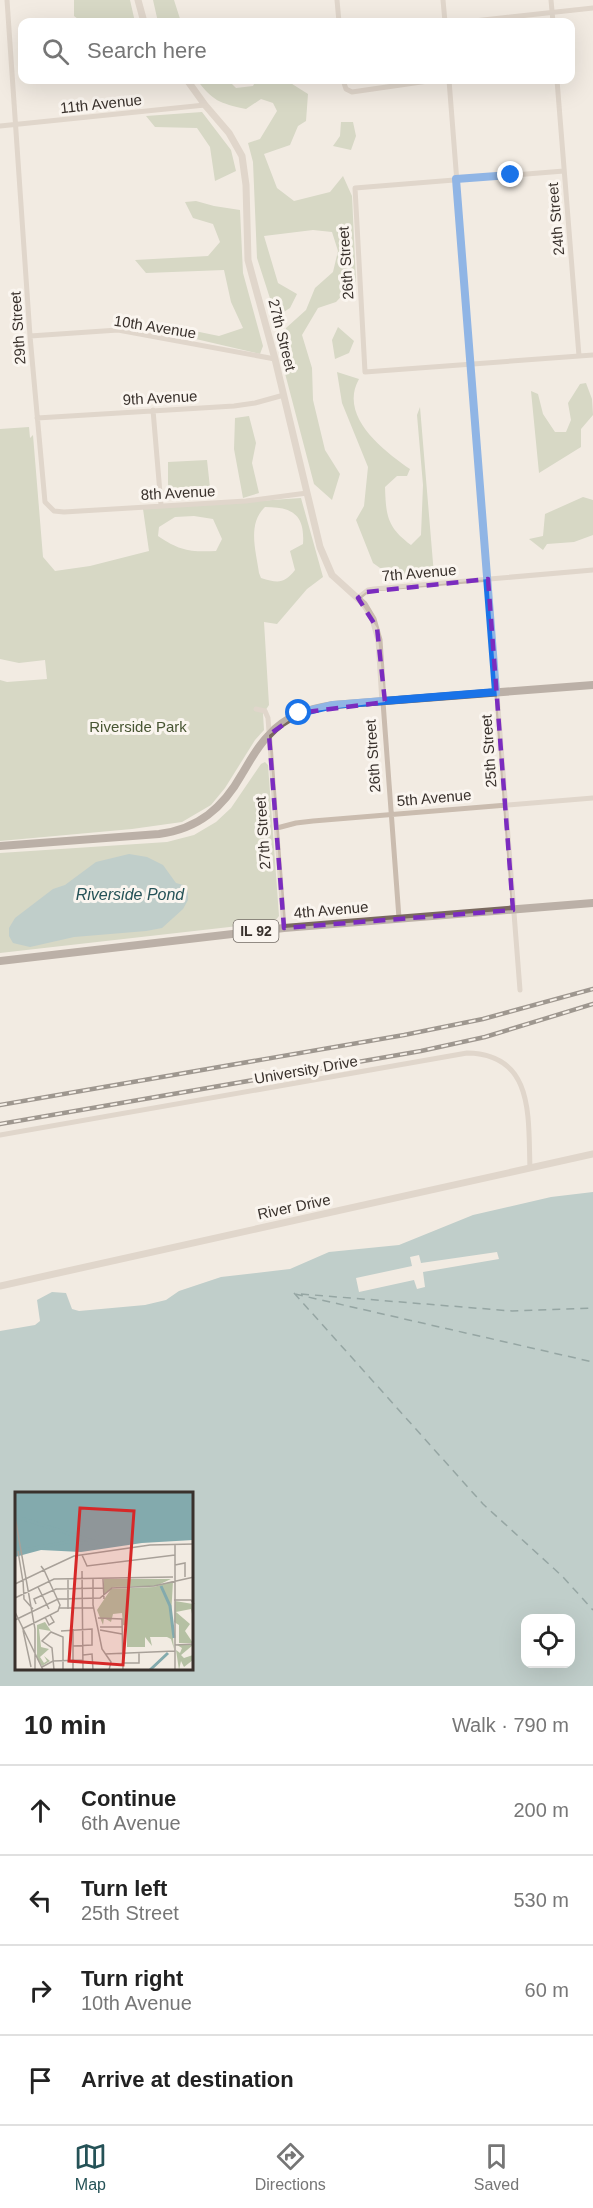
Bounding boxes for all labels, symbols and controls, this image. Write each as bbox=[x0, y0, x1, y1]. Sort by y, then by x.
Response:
search box bbox=[18, 18, 575, 84]
icon: search bbox=[39, 35, 72, 68]
text: Search here bbox=[87, 38, 207, 63]
street label: 11th Avenue bbox=[59, 91, 143, 116]
route end bbox=[497, 161, 523, 187]
street label: 24th Street bbox=[544, 181, 567, 256]
street label: 26th Street bbox=[334, 225, 357, 300]
street label: 29th Street bbox=[6, 290, 29, 365]
street label: 27th Street bbox=[265, 297, 300, 373]
street label: 10th Avenue bbox=[113, 312, 197, 341]
street label: 9th Avenue bbox=[122, 387, 198, 408]
street label: 8th Avenue bbox=[140, 482, 216, 503]
street label: 7th Avenue bbox=[381, 561, 457, 584]
route start bbox=[285, 699, 311, 725]
street label: 25th Street bbox=[477, 713, 500, 788]
park label: Riverside Park bbox=[89, 718, 187, 735]
street label: 26th Street bbox=[361, 718, 384, 793]
street label: 5th Avenue bbox=[396, 786, 472, 809]
street label: 27th Street bbox=[251, 795, 274, 870]
water label: Riverside Pond bbox=[76, 886, 185, 903]
street label: 4th Avenue bbox=[293, 898, 369, 921]
road number: IL 92 bbox=[234, 920, 278, 942]
street label: University Drive bbox=[253, 1052, 359, 1087]
street label: River Drive bbox=[256, 1190, 332, 1223]
inset map bbox=[15, 1492, 194, 1671]
map controls bbox=[521, 1614, 575, 1668]
button: locate bbox=[521, 1614, 575, 1668]
text: 10 min bbox=[24, 1710, 106, 1740]
text: Walk · 790 m bbox=[452, 1714, 569, 1736]
text: Continue bbox=[81, 1786, 176, 1811]
icon: ahead bbox=[24, 1794, 57, 1827]
text: 200 m bbox=[513, 1799, 569, 1821]
text: 6th Avenue bbox=[81, 1812, 181, 1834]
text: Turn left bbox=[81, 1876, 167, 1901]
icon: left bbox=[24, 1884, 57, 1917]
text: 530 m bbox=[513, 1889, 569, 1911]
text: 25th Street bbox=[81, 1902, 179, 1924]
text: Turn right bbox=[81, 1966, 183, 1991]
icon: right bbox=[24, 1974, 57, 2007]
text: 60 m bbox=[525, 1979, 569, 2001]
text: 10th Avenue bbox=[81, 1992, 192, 2014]
icon: arrive bbox=[24, 2064, 57, 2097]
text: Arrive at destination bbox=[81, 2067, 294, 2092]
tab: Map bbox=[74, 2140, 107, 2194]
tab: Directions bbox=[255, 2140, 326, 2194]
tab: Saved bbox=[474, 2140, 519, 2194]

